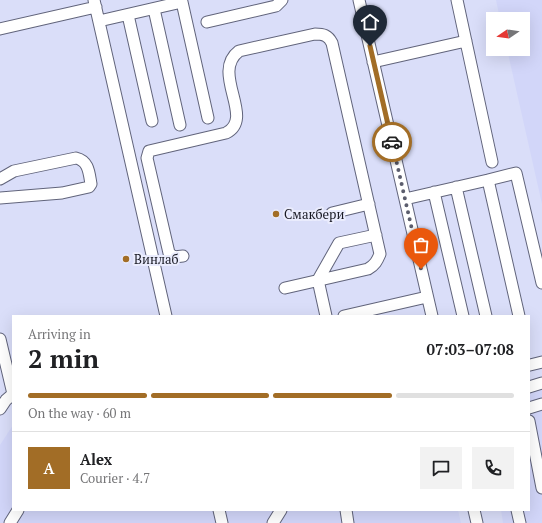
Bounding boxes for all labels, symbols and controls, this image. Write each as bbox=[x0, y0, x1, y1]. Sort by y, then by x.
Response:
pin bbox=[353, 5, 387, 46]
icon: home bbox=[359, 11, 381, 33]
north arrow bbox=[486, 12, 530, 56]
map controls bbox=[486, 12, 530, 56]
courier bbox=[372, 122, 412, 162]
icon: car bbox=[381, 131, 403, 153]
place label: Смакбери bbox=[284, 205, 344, 223]
marker: Смакбери bbox=[271, 209, 281, 219]
pin bbox=[404, 228, 438, 269]
icon: bag bbox=[410, 234, 432, 256]
place label: Винлаб bbox=[134, 250, 179, 268]
marker: Винлаб bbox=[121, 254, 131, 264]
text: Arriving in bbox=[28, 325, 91, 343]
text: 07:03–07:08 bbox=[427, 339, 514, 359]
text: 2 min bbox=[28, 341, 99, 375]
text: On the way · 60 m bbox=[28, 404, 131, 422]
button: chat bbox=[420, 447, 462, 489]
button: phone bbox=[472, 447, 514, 489]
text: Alex bbox=[80, 449, 112, 469]
text: A bbox=[44, 458, 54, 478]
text: Courier · 4.7 bbox=[80, 469, 150, 487]

